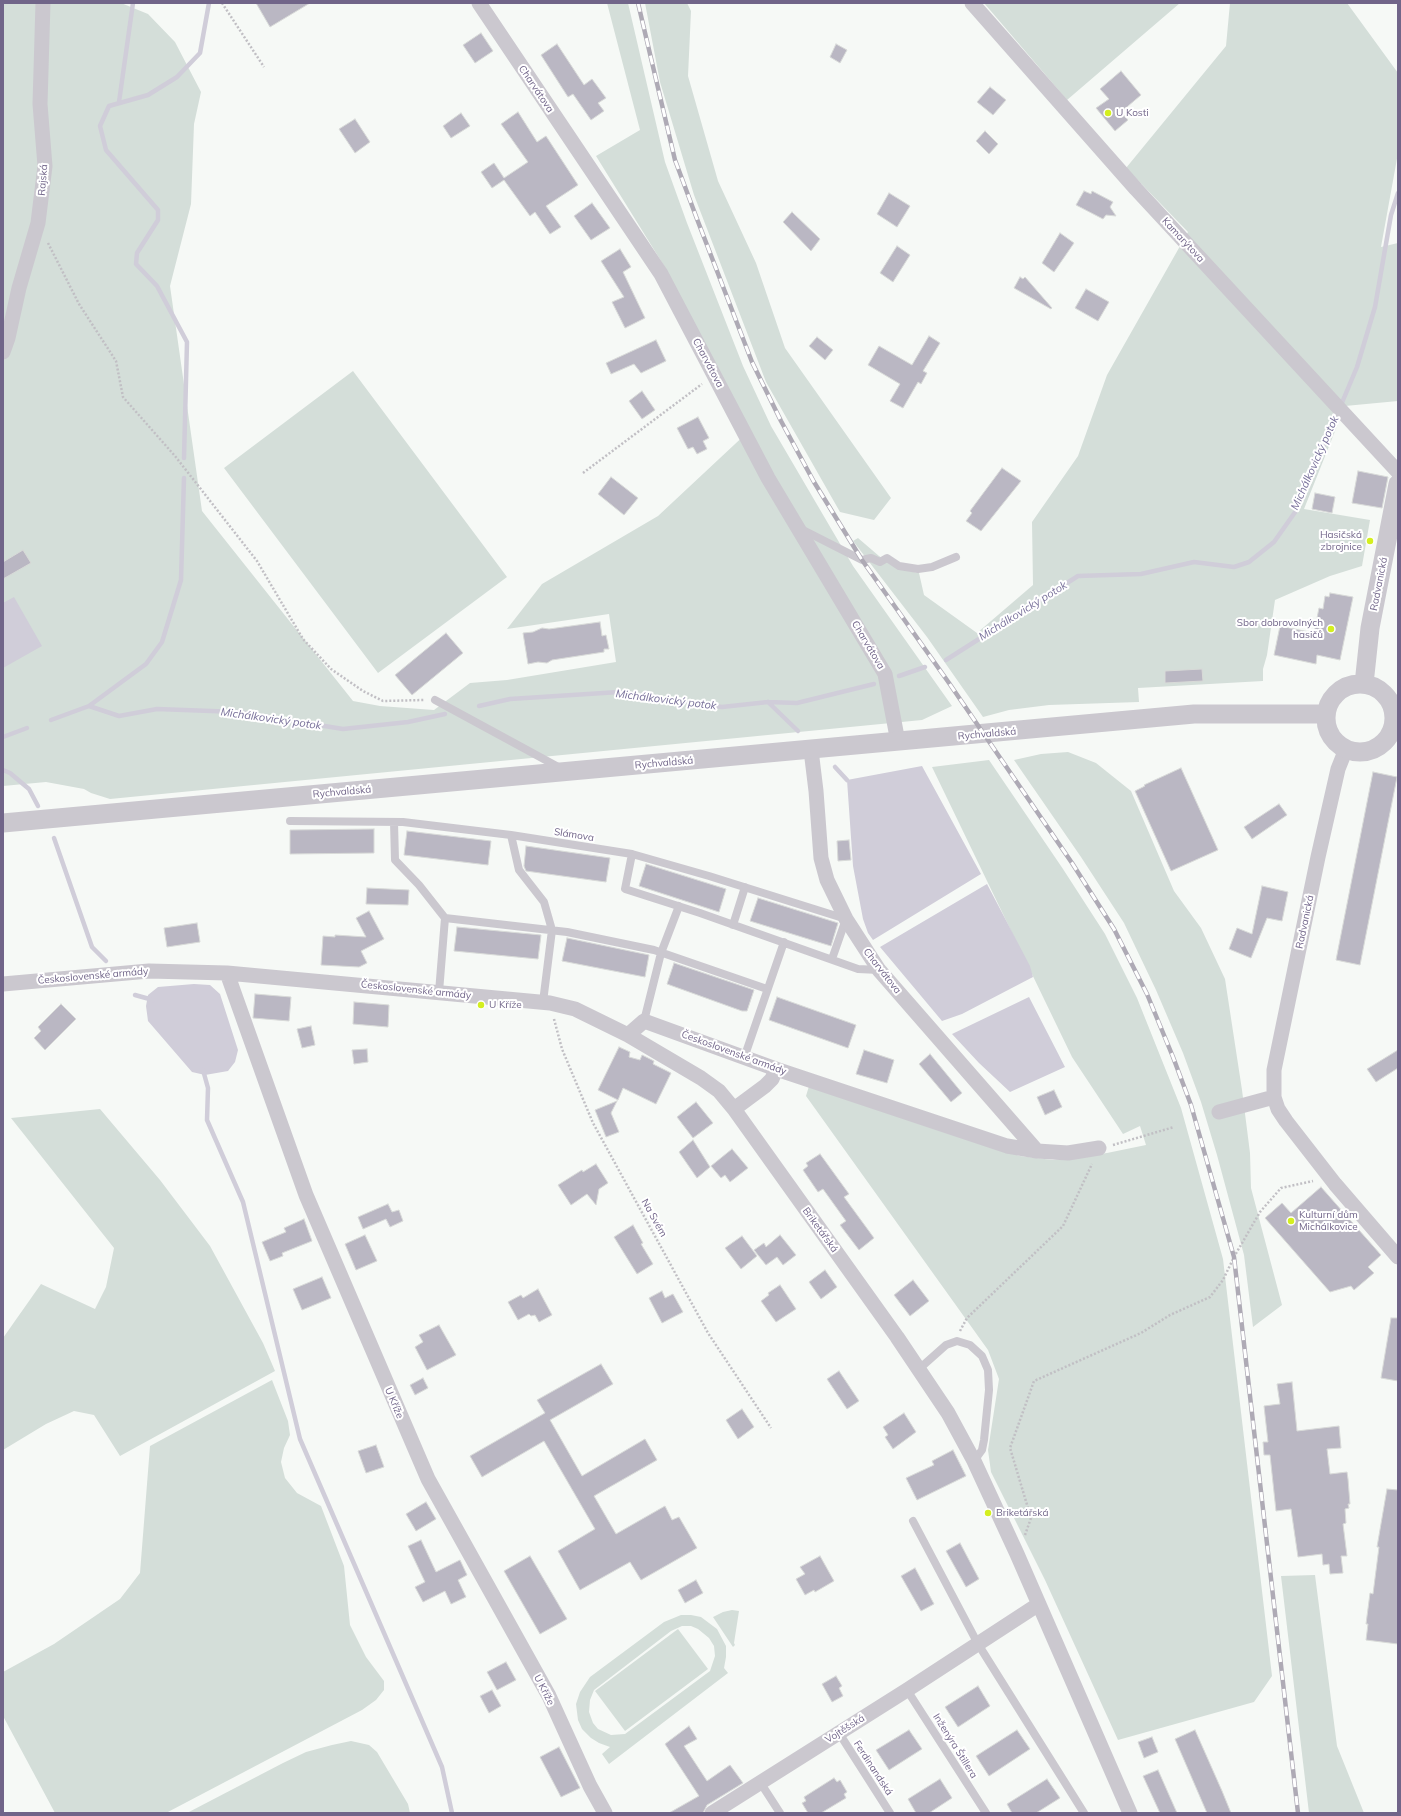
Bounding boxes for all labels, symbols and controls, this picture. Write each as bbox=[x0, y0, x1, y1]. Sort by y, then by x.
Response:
street label: Charvátova bbox=[516, 63, 556, 115]
place label: U Kosti bbox=[1116, 107, 1149, 119]
marker: U Kosti bbox=[1103, 108, 1113, 118]
street label: Rajská bbox=[36, 164, 50, 196]
street label: Kamarýtova bbox=[1159, 215, 1207, 265]
street label: Charvátova bbox=[690, 336, 726, 390]
water label: Michálkovický potok bbox=[1288, 414, 1342, 512]
place label: Hasičská zbrojnice bbox=[1320, 529, 1362, 552]
marker: Hasičská zbrojnice bbox=[1365, 536, 1375, 546]
street label: Radvanická bbox=[1368, 556, 1390, 612]
water label: Michálkovický potok bbox=[976, 578, 1070, 644]
place label: Sbor dobrovolných hasičů bbox=[1237, 617, 1323, 640]
street label: Charvátova bbox=[849, 619, 887, 671]
marker: Sbor dobrovolných hasičů bbox=[1326, 624, 1336, 634]
water label: Michálkovický potok bbox=[615, 687, 717, 713]
water label: Michálkovický potok bbox=[220, 705, 322, 733]
street label: Rychvaldská bbox=[957, 725, 1017, 743]
street label: Rychvaldská bbox=[634, 754, 694, 772]
street label: Rychvaldská bbox=[312, 783, 372, 801]
street label: Slámova bbox=[553, 826, 595, 844]
street label: Radvanická bbox=[1293, 894, 1317, 950]
street label: Charvátova bbox=[861, 946, 903, 996]
street label: Československé armády bbox=[37, 965, 149, 987]
street label: Československé armády bbox=[360, 978, 472, 1002]
place label: U Kříže bbox=[489, 999, 522, 1011]
marker: U Kříže bbox=[476, 1000, 486, 1010]
street label: Československé armády bbox=[680, 1028, 788, 1078]
street label: Na Svém bbox=[639, 1197, 669, 1239]
street label: Briketářská bbox=[800, 1205, 840, 1255]
place label: Kulturní dům Michálkovice bbox=[1299, 1209, 1358, 1232]
marker: Kulturní dům Michálkovice bbox=[1286, 1216, 1296, 1226]
street label: U Kříže bbox=[382, 1386, 406, 1420]
place label: Briketářská bbox=[996, 1507, 1048, 1519]
marker: Briketářská bbox=[983, 1508, 993, 1518]
street label: U Kříže bbox=[531, 1673, 557, 1707]
street label: Inženýra Štillera bbox=[930, 1711, 980, 1781]
street label: Vojtěšská bbox=[823, 1712, 867, 1746]
street label: Ferdinandská bbox=[851, 1738, 895, 1798]

